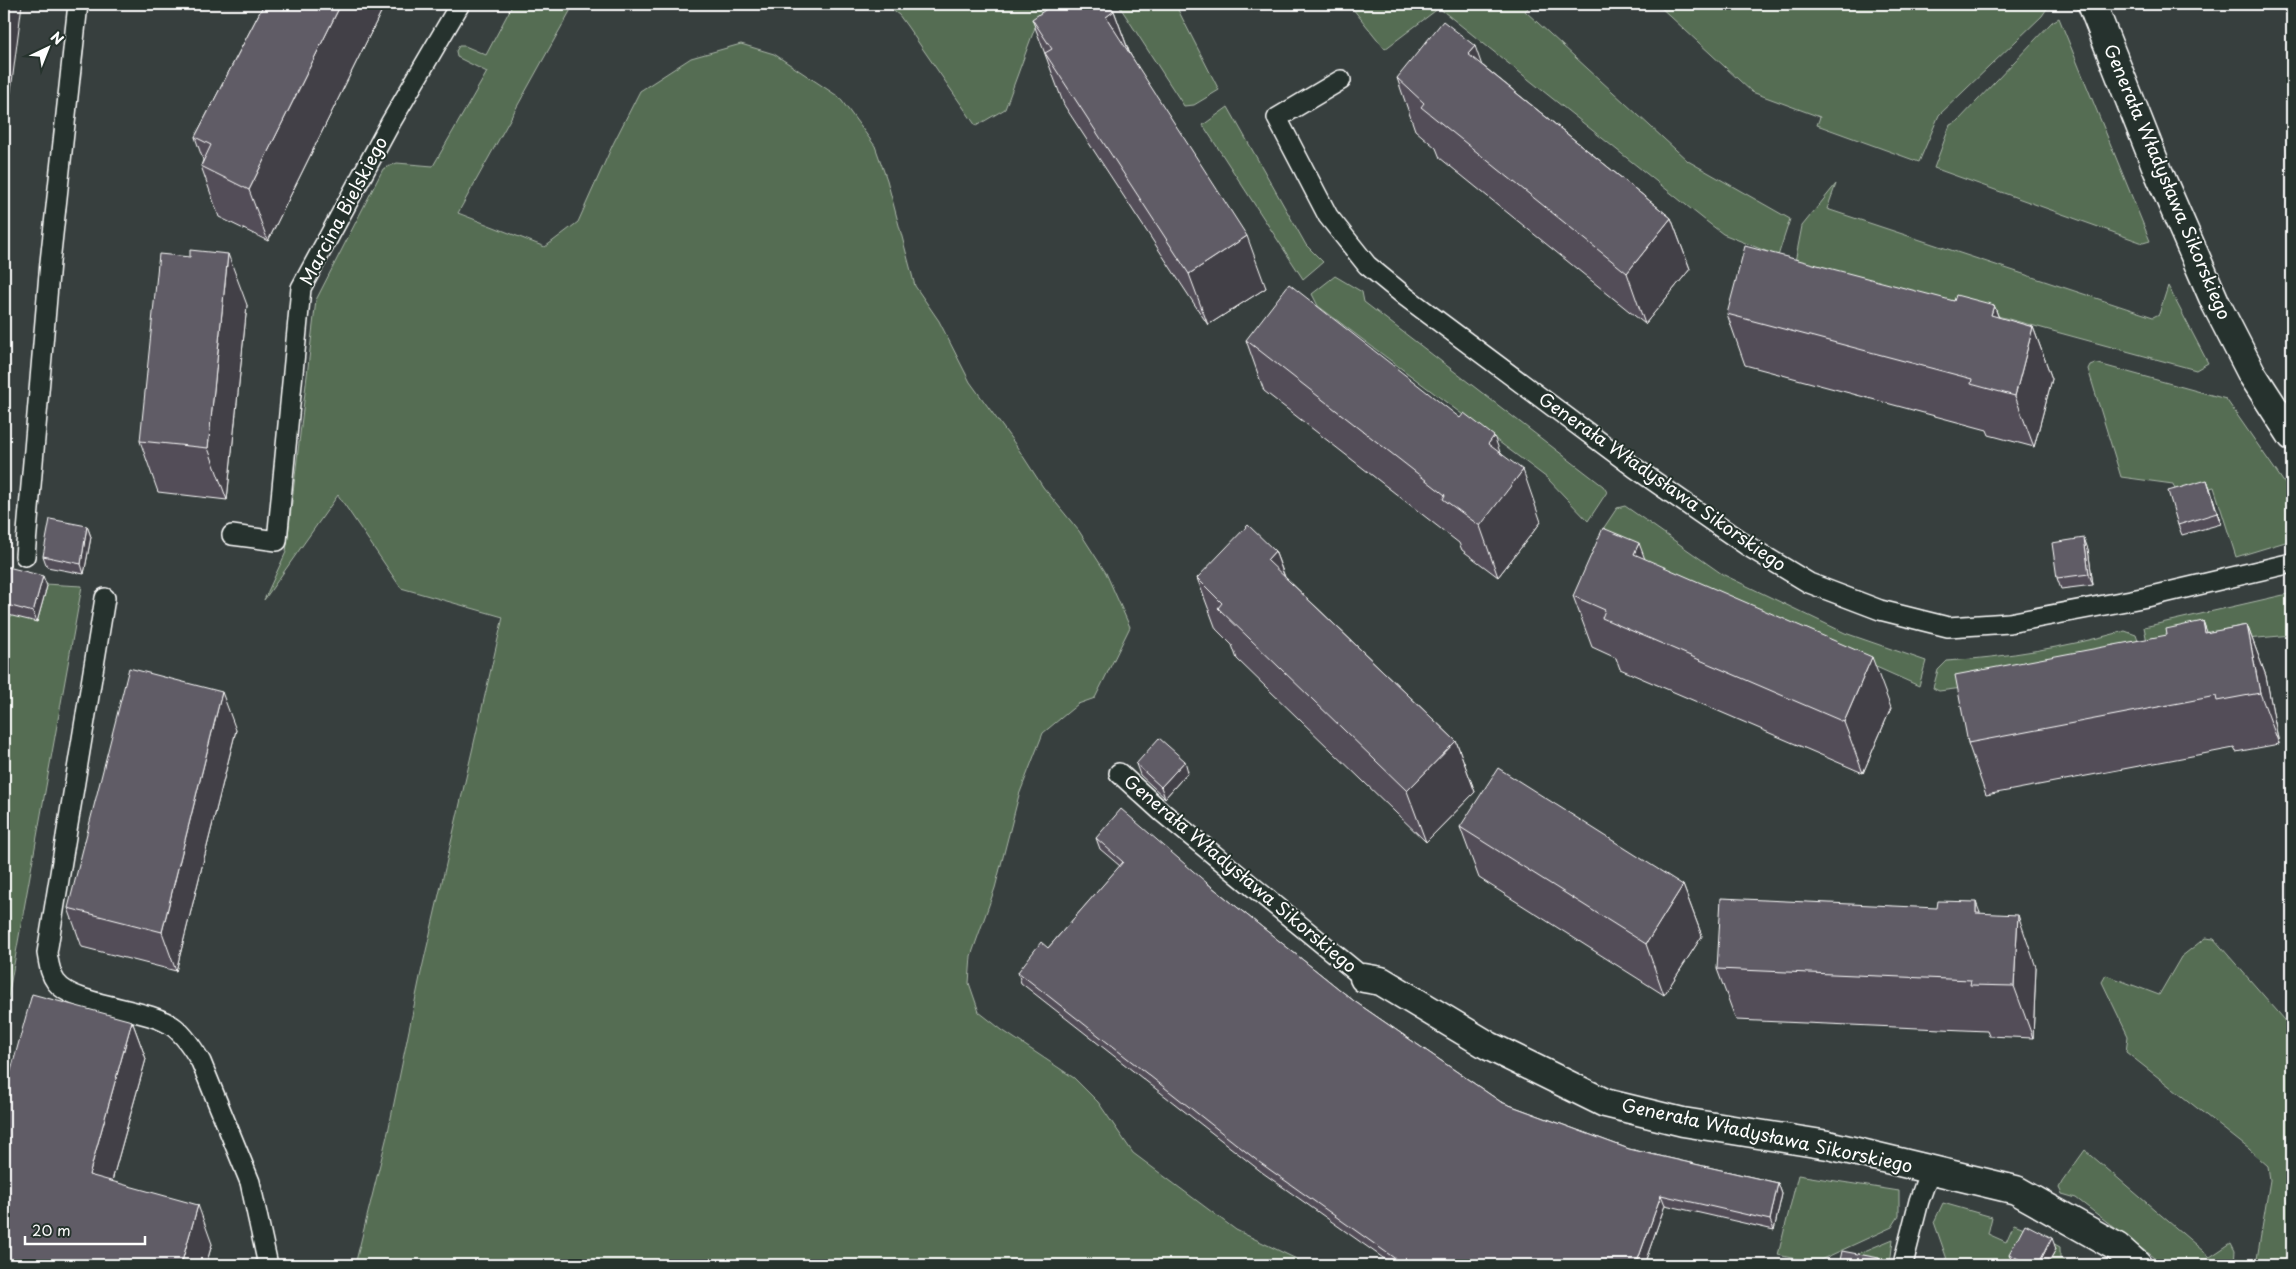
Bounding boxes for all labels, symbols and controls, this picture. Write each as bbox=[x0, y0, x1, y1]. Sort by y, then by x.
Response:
north arrow bbox=[22, 22, 72, 72]
text: N bbox=[46, 27, 68, 50]
street label: Generała Władysława Sikorskiego bbox=[2098, 39, 2239, 323]
street label: Marcina Bielskiego bbox=[292, 131, 393, 290]
street label: Generała Władysława Sikorskiego bbox=[1533, 385, 1792, 577]
street label: Generała Władysława Sikorskiego bbox=[1118, 767, 1363, 979]
street label: Generała Władysława Sikorskiego bbox=[1619, 1090, 1915, 1179]
scale bar bbox=[25, 1214, 145, 1246]
text: 20 m bbox=[32, 1218, 71, 1241]

